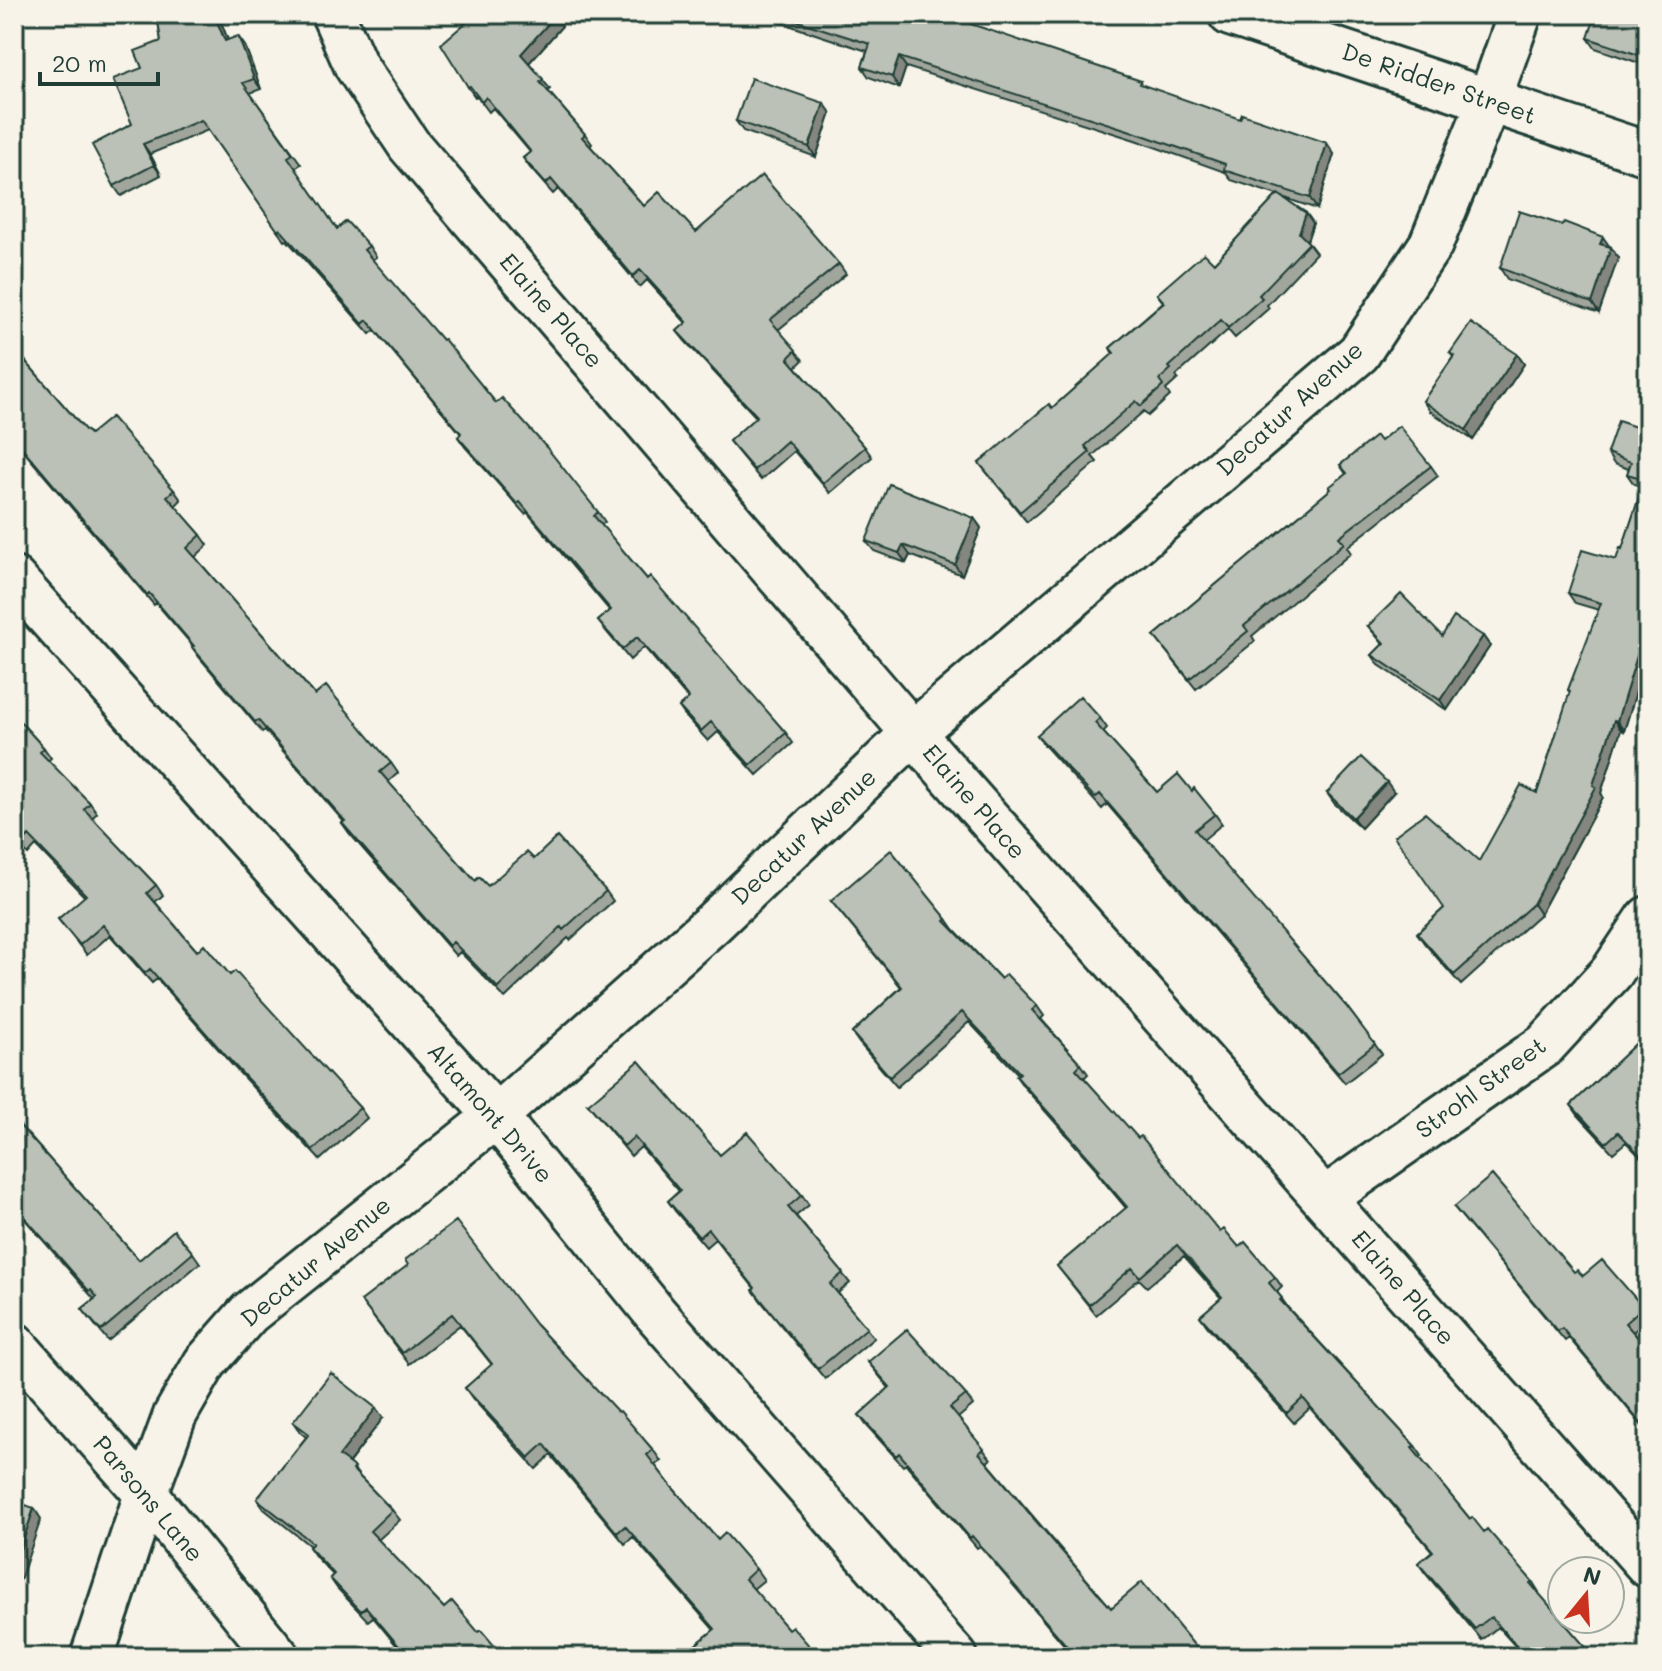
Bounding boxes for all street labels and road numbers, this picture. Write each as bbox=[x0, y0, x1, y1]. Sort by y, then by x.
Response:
street label: De Ridder Street bbox=[1338, 35, 1541, 130]
street label: Elaine Place bbox=[494, 246, 611, 374]
street label: Decatur Avenue bbox=[1209, 334, 1369, 482]
street label: Elaine Place bbox=[917, 737, 1034, 865]
street label: Decatur Avenue bbox=[724, 761, 882, 911]
street label: Strohl Street bbox=[1409, 1029, 1552, 1145]
street label: Altamont Drive bbox=[422, 1035, 561, 1189]
street label: Decatur Avenue bbox=[233, 1189, 397, 1333]
street label: Elaine Place bbox=[1346, 1223, 1463, 1351]
street label: Parsons Lane bbox=[87, 1428, 211, 1568]

